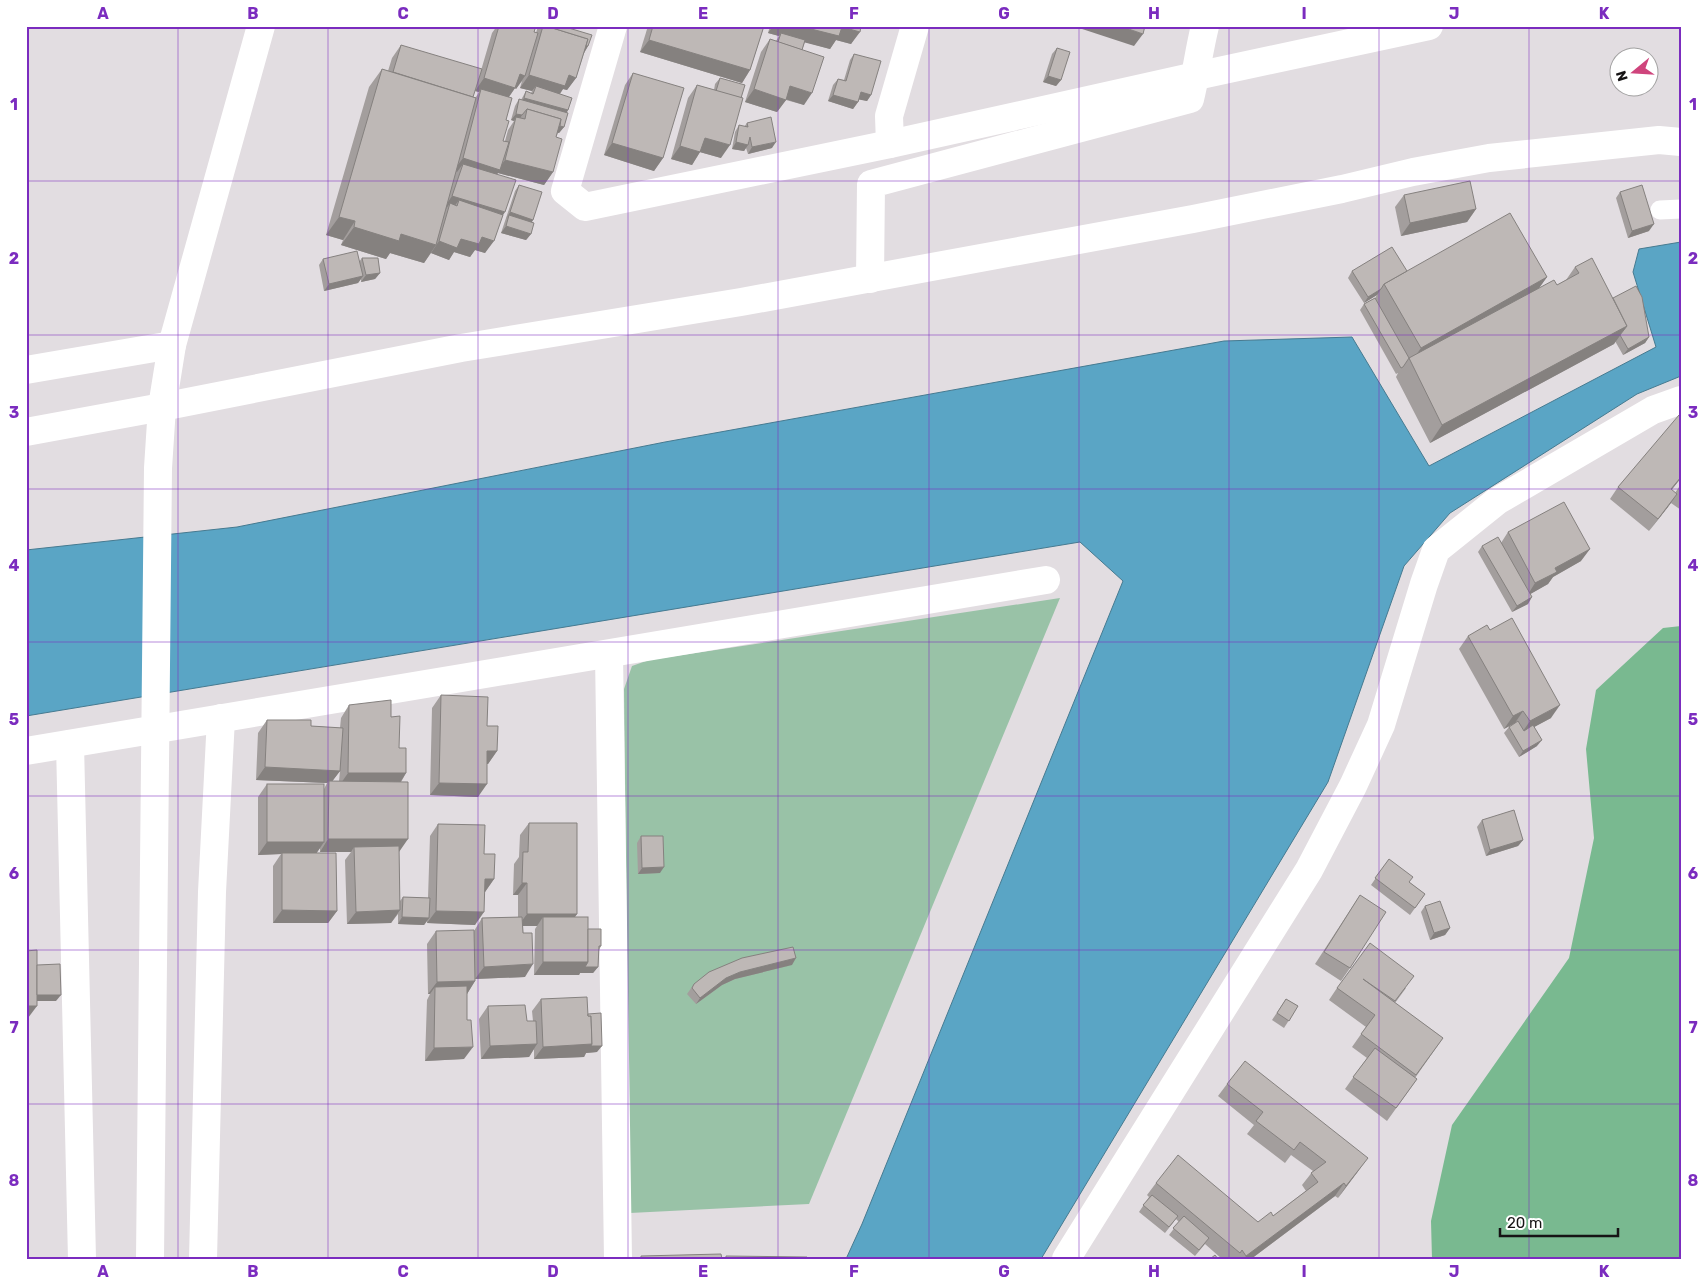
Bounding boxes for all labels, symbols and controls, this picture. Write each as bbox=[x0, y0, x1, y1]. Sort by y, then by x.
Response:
text: A bbox=[97, 4, 109, 23]
text: B bbox=[247, 4, 259, 23]
text: C bbox=[397, 4, 409, 23]
text: D bbox=[547, 4, 559, 23]
text: E bbox=[698, 4, 708, 23]
text: F bbox=[849, 4, 859, 23]
text: G bbox=[998, 4, 1010, 23]
text: H bbox=[1148, 4, 1160, 23]
text: I bbox=[1301, 4, 1307, 23]
text: J bbox=[1449, 4, 1459, 23]
text: K bbox=[1599, 4, 1610, 23]
north arrow bbox=[1610, 48, 1660, 98]
text: N bbox=[1612, 68, 1632, 83]
text: 1 bbox=[10, 95, 18, 114]
text: 1 bbox=[1689, 95, 1697, 114]
text: 2 bbox=[9, 249, 19, 268]
text: 2 bbox=[1688, 249, 1698, 268]
text: 3 bbox=[9, 403, 19, 422]
text: 3 bbox=[1688, 403, 1698, 422]
text: 4 bbox=[9, 556, 20, 575]
text: 4 bbox=[1688, 556, 1699, 575]
text: 5 bbox=[9, 710, 19, 729]
text: 5 bbox=[1688, 710, 1698, 729]
text: 6 bbox=[9, 864, 19, 883]
text: 6 bbox=[1688, 864, 1698, 883]
text: 7 bbox=[9, 1018, 19, 1037]
text: 7 bbox=[1688, 1018, 1698, 1037]
text: 8 bbox=[9, 1171, 20, 1190]
text: 8 bbox=[1688, 1171, 1699, 1190]
scale bar bbox=[1500, 1205, 1617, 1237]
text: 20 m bbox=[1507, 1214, 1542, 1232]
text: A bbox=[97, 1262, 109, 1281]
text: B bbox=[247, 1262, 259, 1281]
text: C bbox=[397, 1262, 409, 1281]
text: D bbox=[547, 1262, 559, 1281]
text: E bbox=[698, 1262, 708, 1281]
text: F bbox=[849, 1262, 859, 1281]
text: G bbox=[998, 1262, 1010, 1281]
text: H bbox=[1148, 1262, 1160, 1281]
text: I bbox=[1301, 1262, 1307, 1281]
text: J bbox=[1449, 1262, 1459, 1281]
text: K bbox=[1599, 1262, 1610, 1281]

